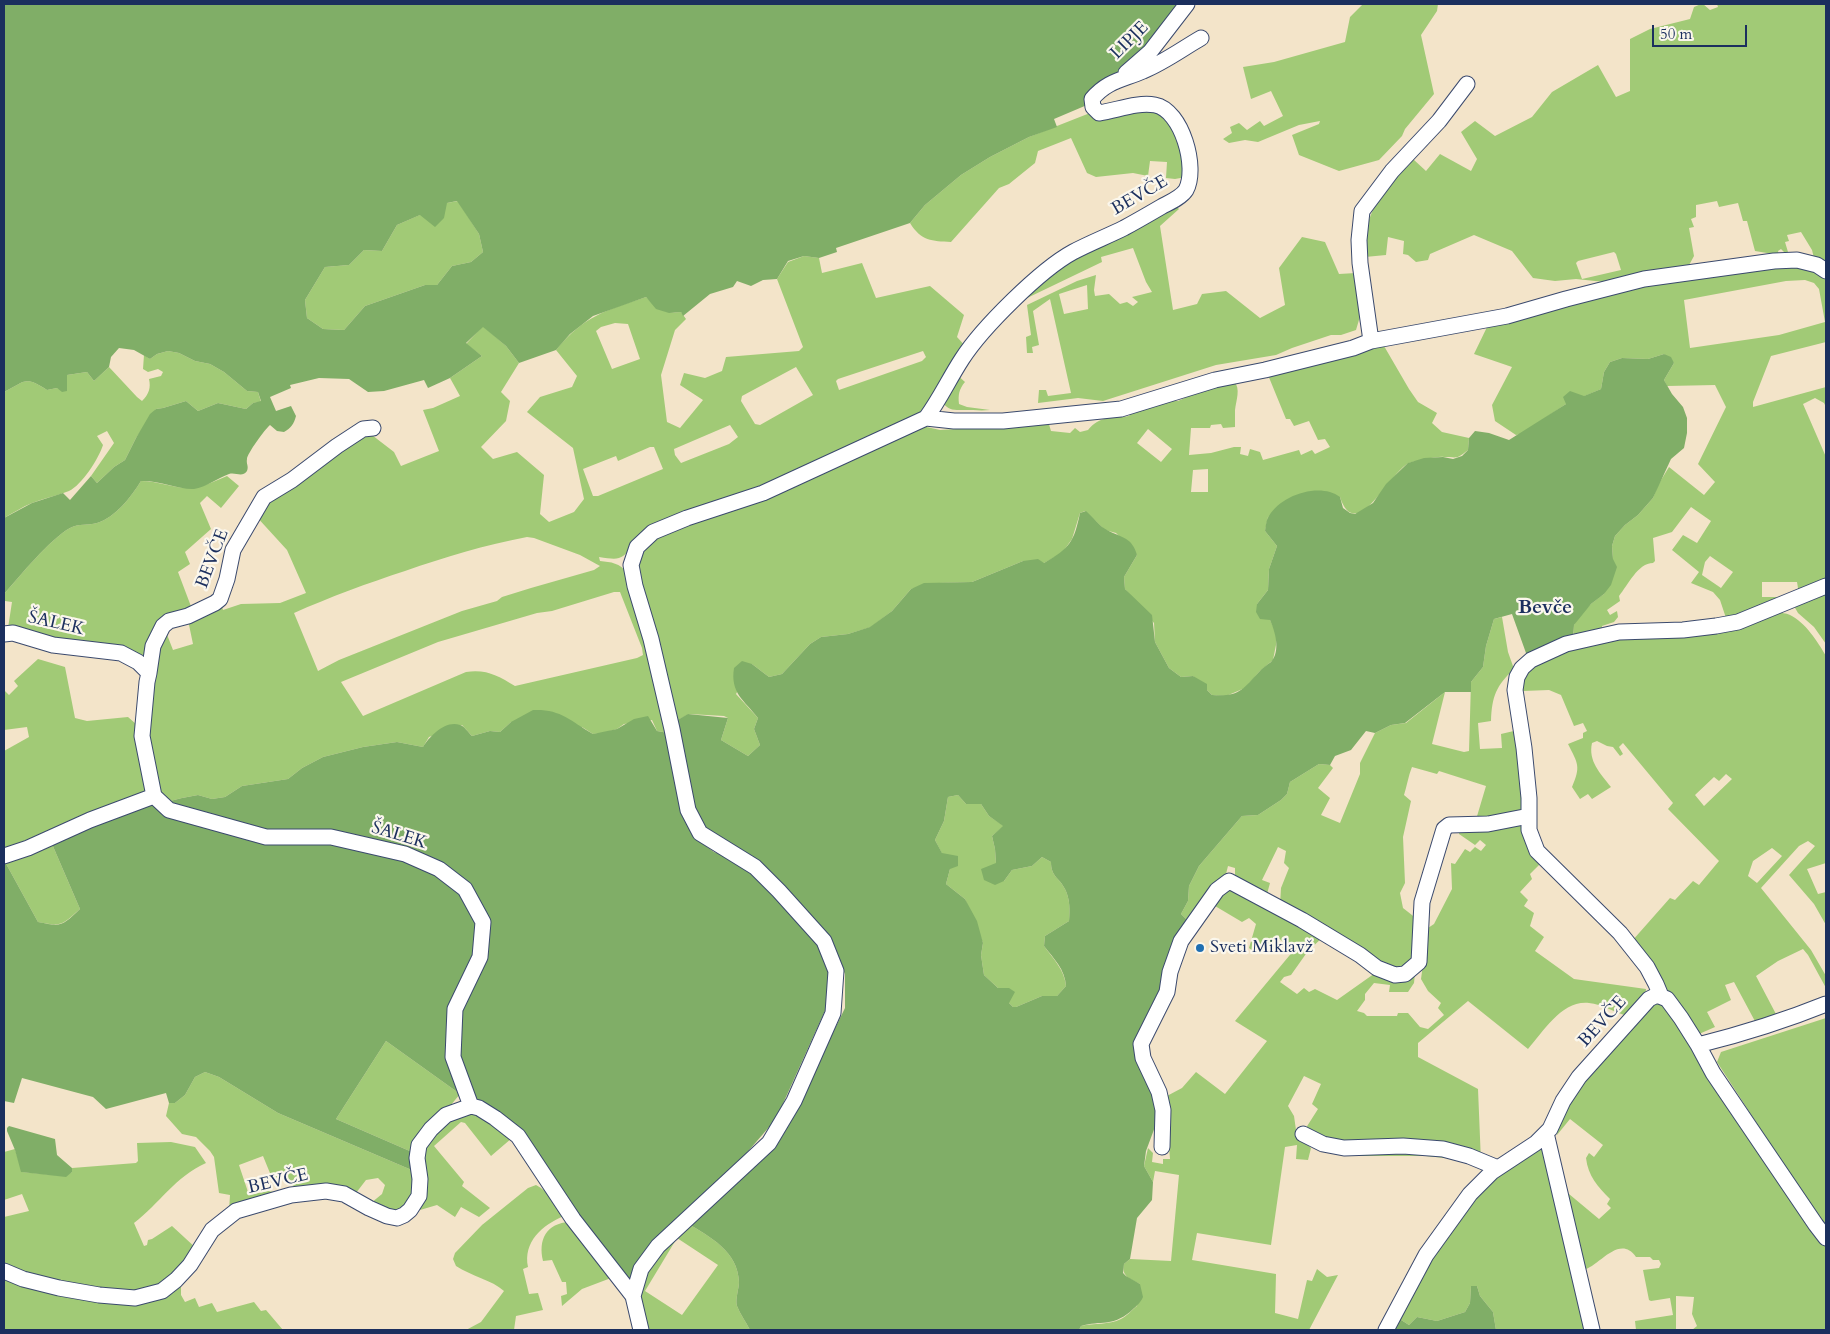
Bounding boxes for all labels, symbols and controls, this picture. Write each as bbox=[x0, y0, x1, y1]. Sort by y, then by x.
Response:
scale bar bbox=[1655, 15, 1750, 47]
street label: LIPJE bbox=[1106, 17, 1154, 65]
text: 50 m bbox=[1660, 24, 1692, 44]
street label: BEVČE bbox=[1108, 171, 1172, 221]
street label: BEVČE bbox=[192, 526, 234, 592]
district label: Bevče bbox=[1518, 596, 1572, 620]
street label: ŠALEK bbox=[26, 607, 86, 641]
street label: ŠALEK bbox=[368, 817, 430, 855]
place label: Sveti Miklavž bbox=[1210, 937, 1313, 959]
marker: Sveti Miklavž bbox=[1194, 942, 1206, 954]
street label: BEVČE bbox=[1574, 992, 1632, 1052]
street label: BEVČE bbox=[246, 1165, 310, 1199]

